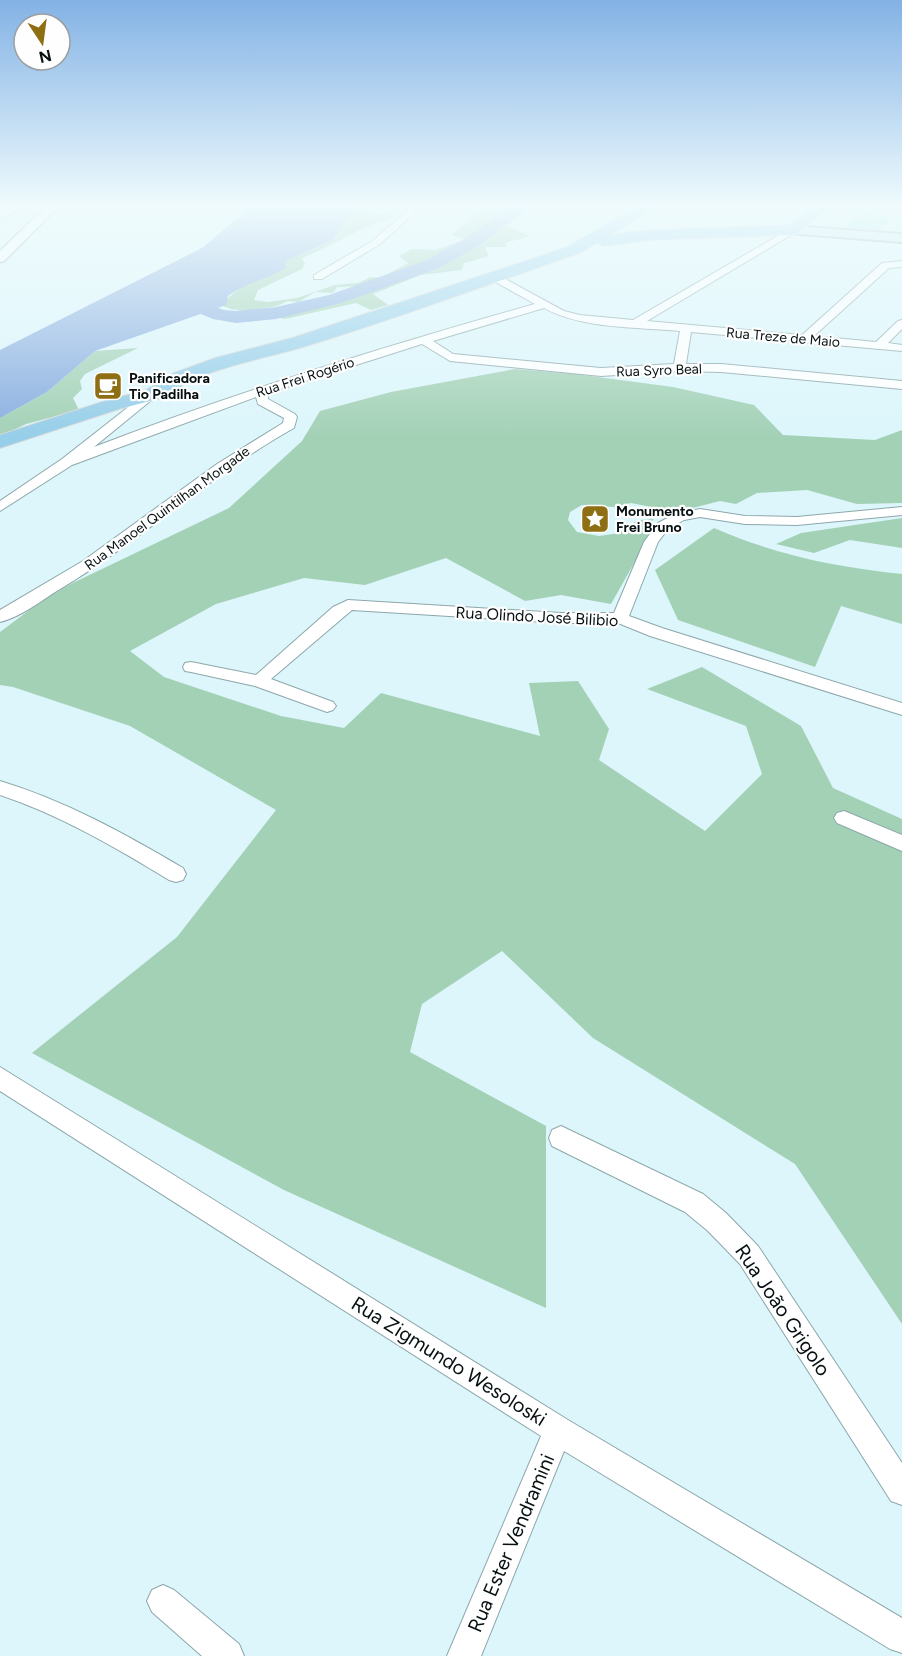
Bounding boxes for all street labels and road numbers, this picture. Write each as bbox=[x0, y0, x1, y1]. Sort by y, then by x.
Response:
street label: Rua Treze de Maio bbox=[725, 324, 841, 351]
street label: Rua Frei Rogério bbox=[254, 354, 357, 401]
street label: Rua Syro Beal bbox=[616, 361, 702, 380]
street label: Rua Manoel Quintilhan Morgade bbox=[81, 443, 253, 574]
street label: Rua Olindo José Bilibio bbox=[455, 603, 619, 630]
street label: Rua João Grigolo bbox=[730, 1240, 836, 1380]
street label: Rua Zigmundo Wesoloski bbox=[347, 1291, 551, 1431]
street label: Rua Ester Vendramini bbox=[463, 1450, 559, 1636]

